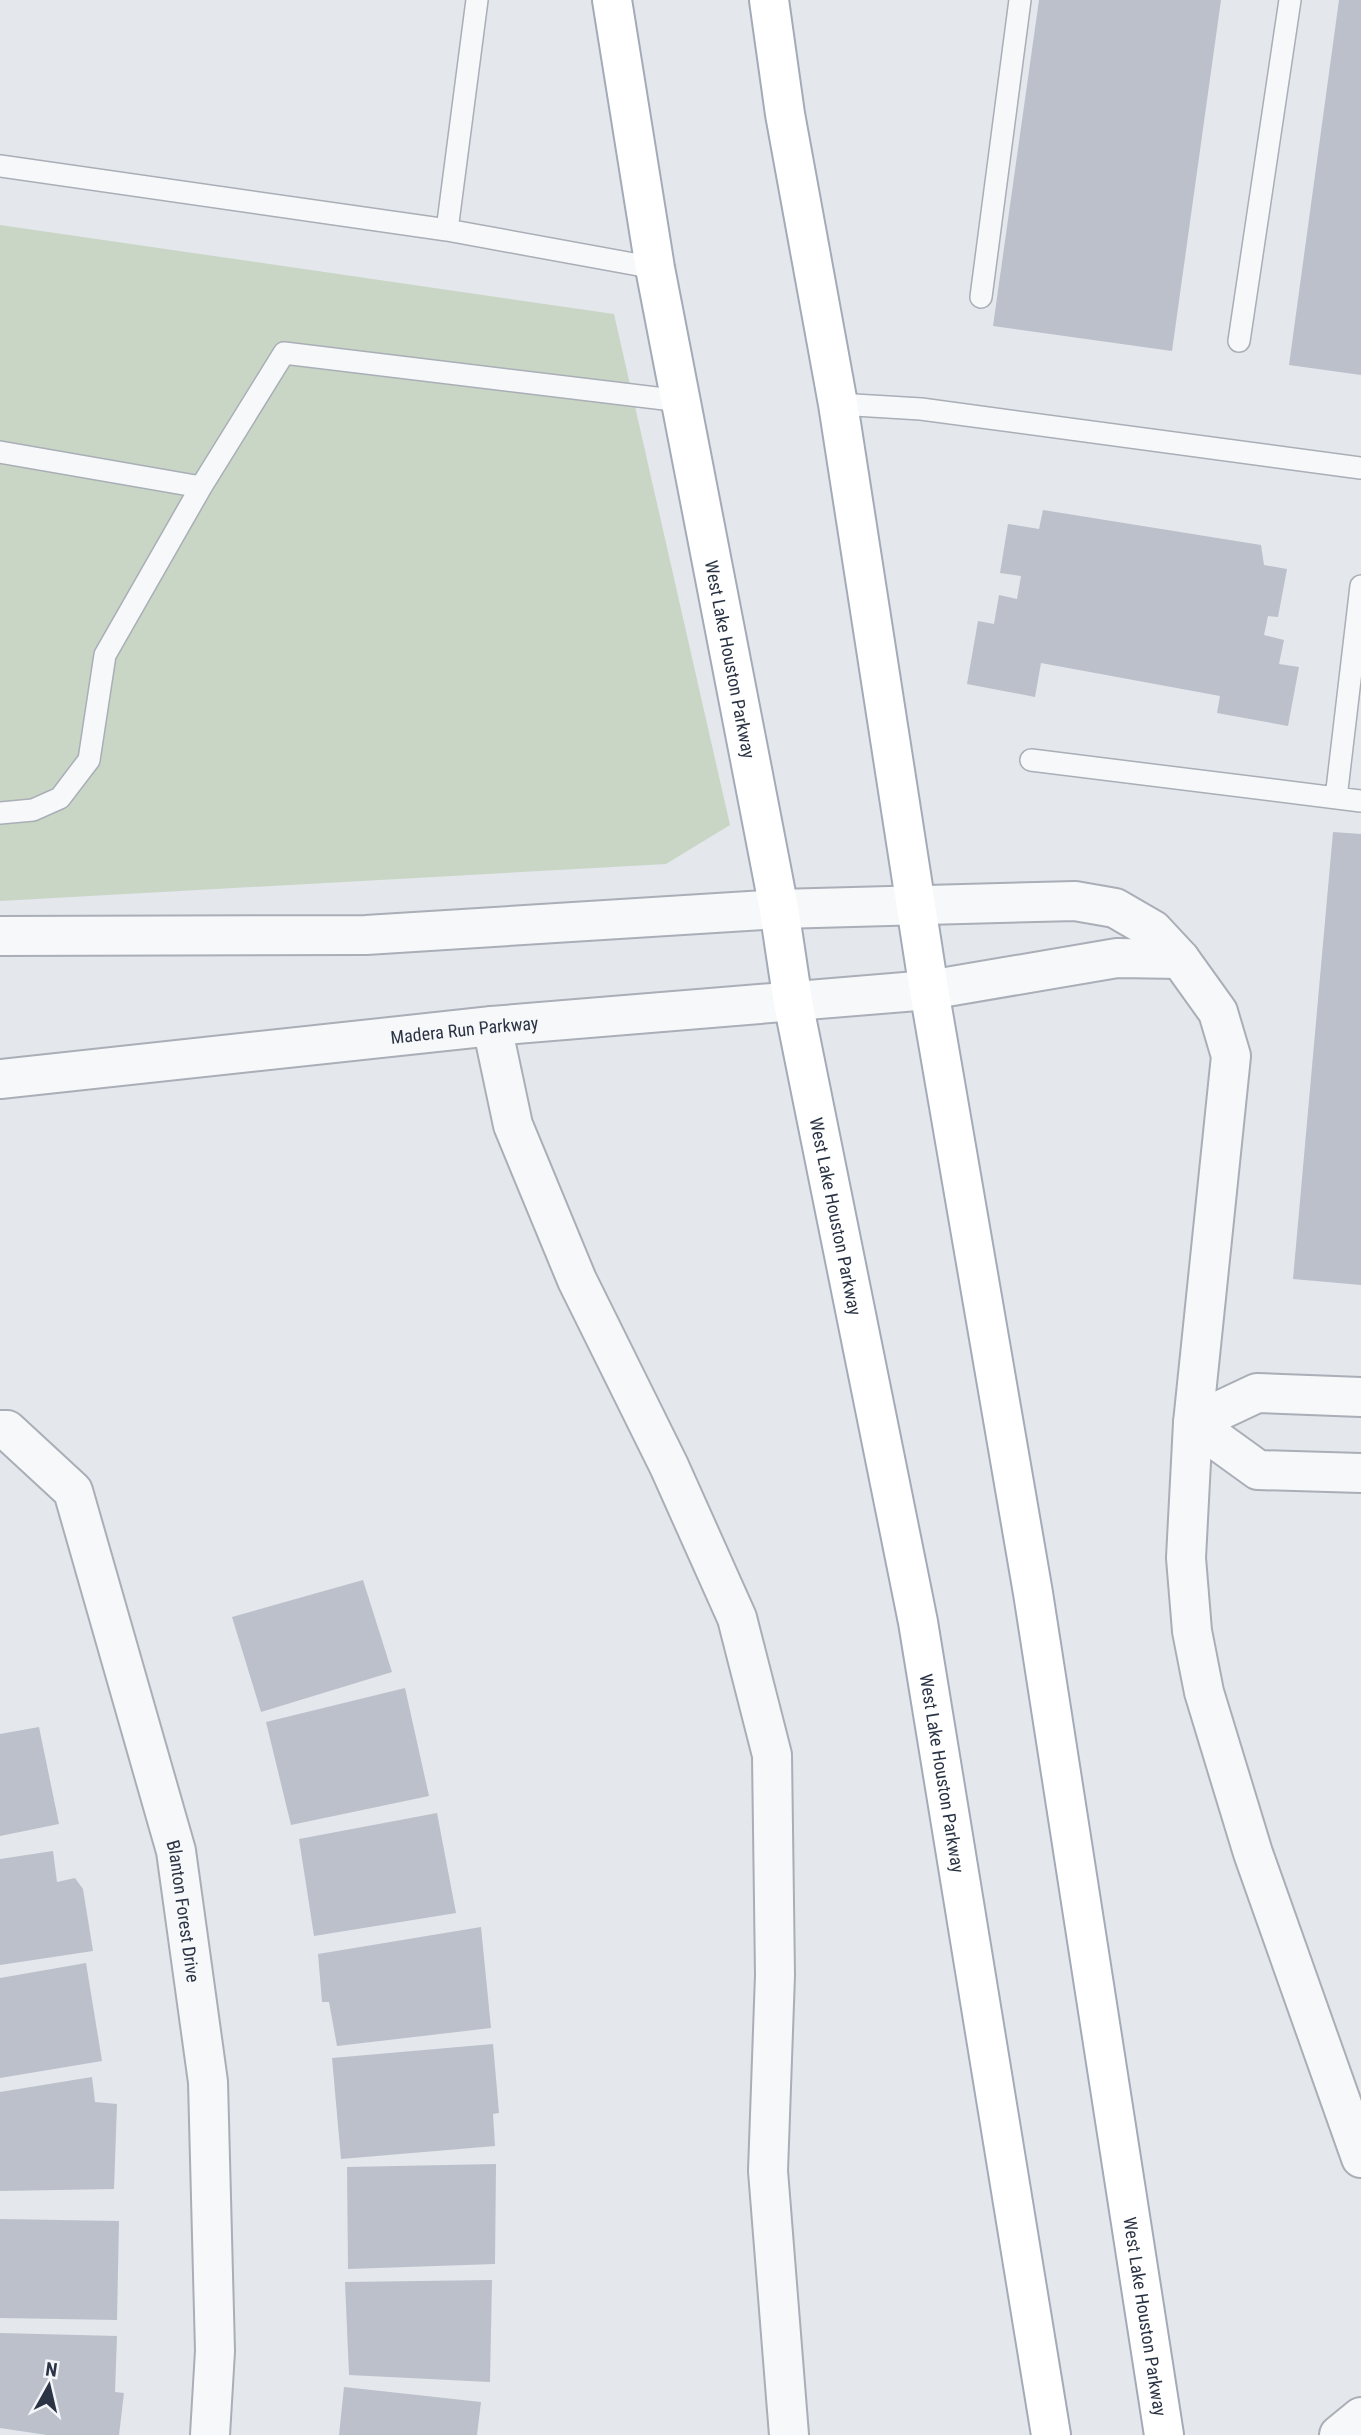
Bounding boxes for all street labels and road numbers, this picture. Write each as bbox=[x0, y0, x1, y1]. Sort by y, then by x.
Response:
street label: West Lake Houston Parkway bbox=[701, 558, 760, 761]
street label: Madera Run Parkway bbox=[389, 1012, 540, 1047]
street label: West Lake Houston Parkway bbox=[806, 1116, 866, 1318]
street label: West Lake Houston Parkway bbox=[916, 1672, 969, 1875]
street label: Blanton Forest Drive bbox=[163, 1838, 205, 1984]
street label: West Lake Houston Parkway bbox=[1120, 2215, 1171, 2418]

